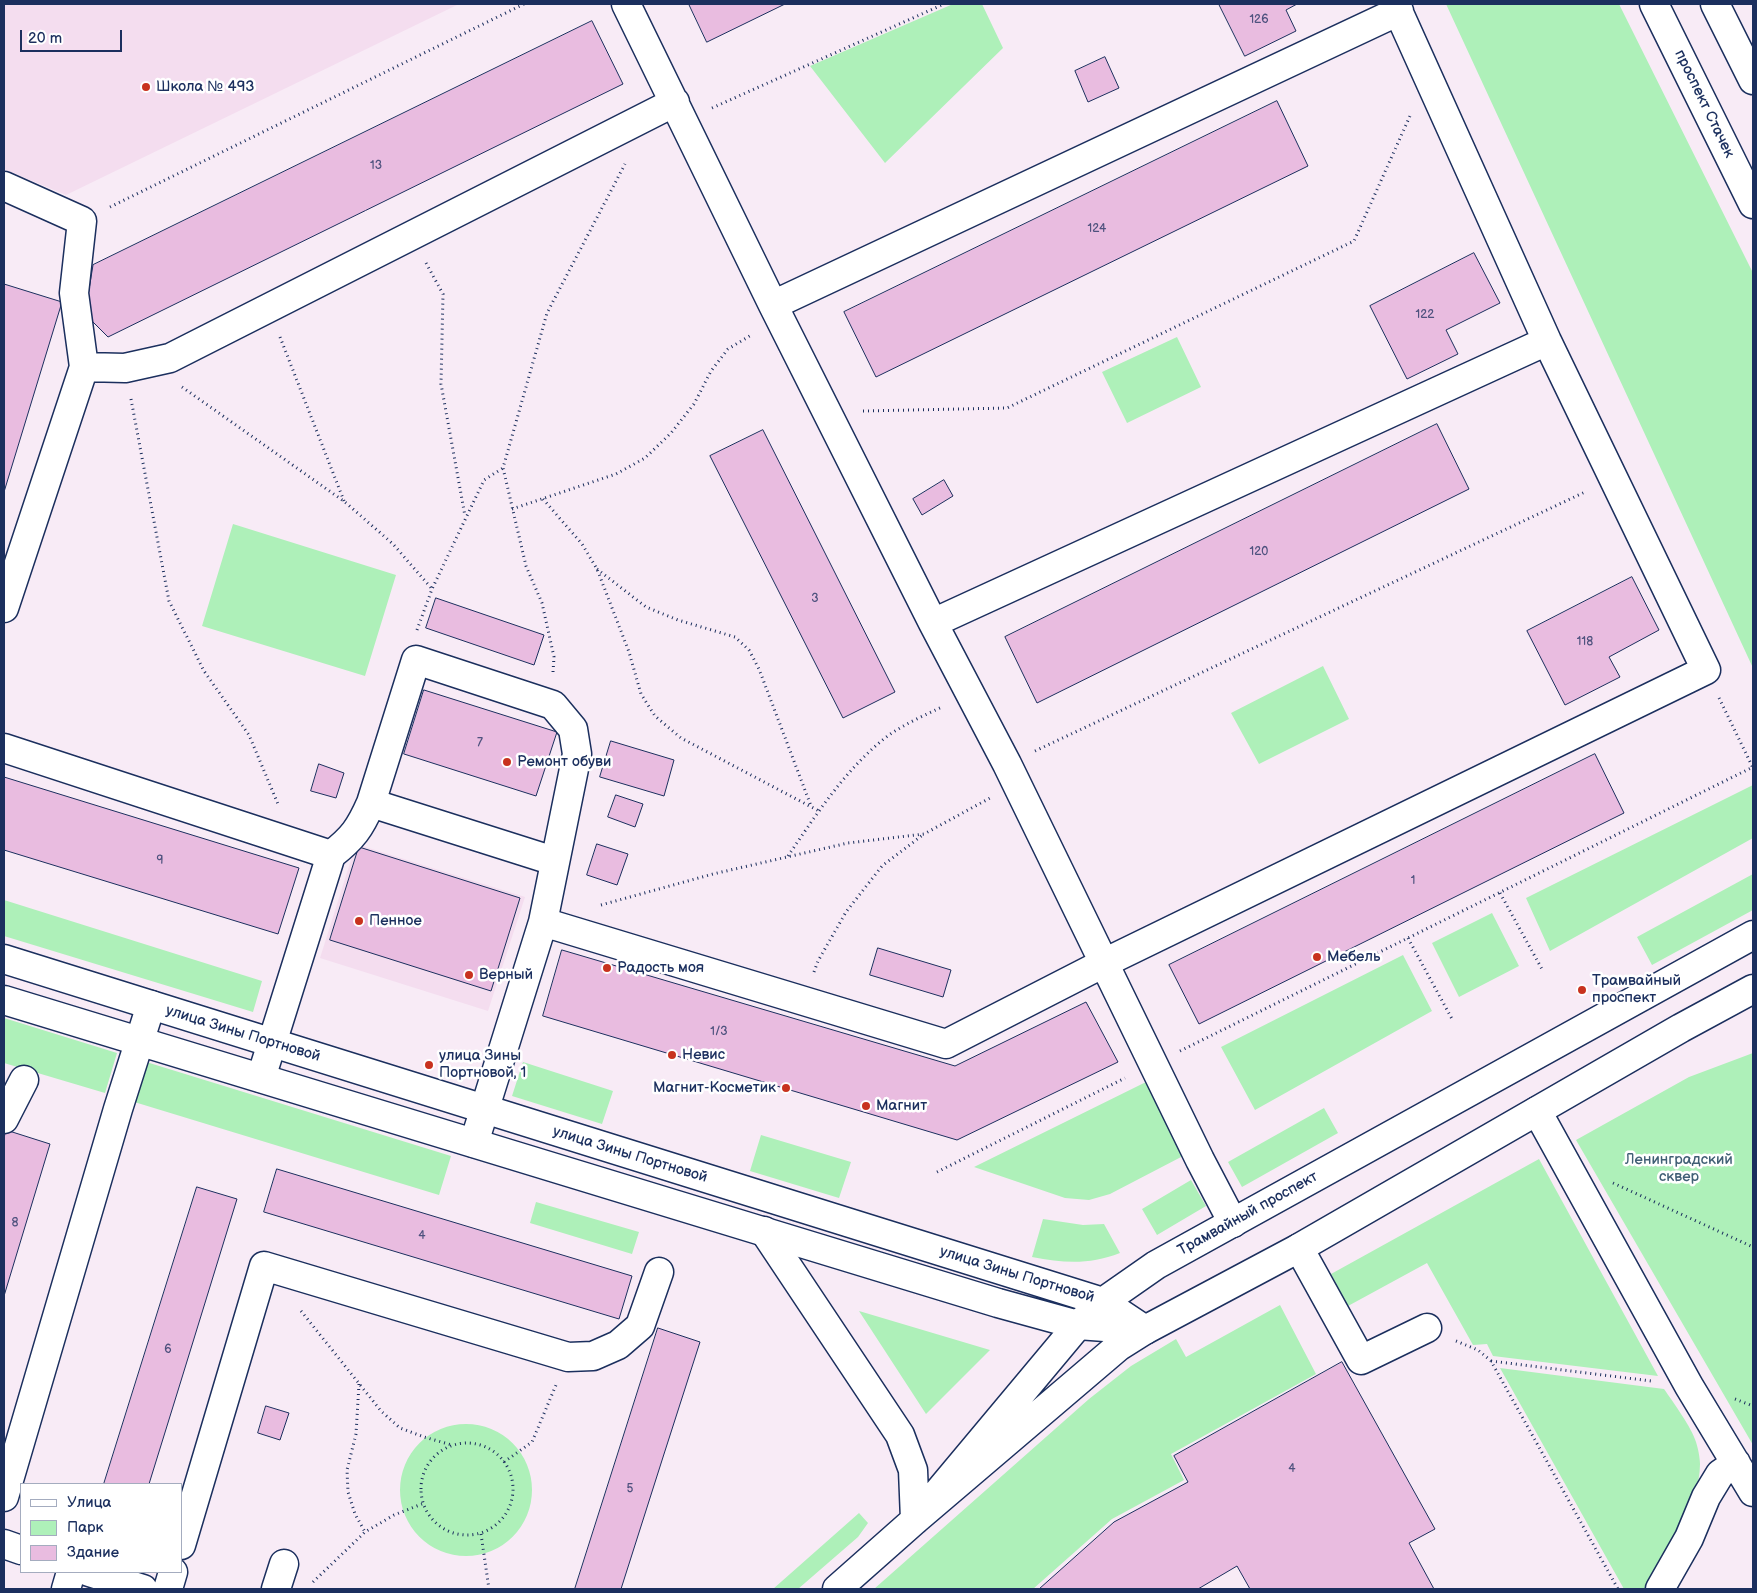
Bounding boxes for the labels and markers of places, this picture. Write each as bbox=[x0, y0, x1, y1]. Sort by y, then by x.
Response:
place label: Школа № 493 bbox=[156, 78, 255, 96]
marker: Школа № 493 bbox=[140, 81, 152, 93]
place label: Ремонт обуви bbox=[517, 753, 611, 771]
marker: Ремонт обуви bbox=[501, 756, 513, 768]
place label: Пенное bbox=[369, 912, 422, 930]
marker: Пенное bbox=[353, 915, 365, 927]
place label: Мебель bbox=[1327, 948, 1380, 966]
marker: Мебель bbox=[1311, 951, 1323, 963]
place label: Радость моя bbox=[617, 959, 704, 977]
marker: Радость моя bbox=[601, 962, 613, 974]
place label: Верный bbox=[479, 966, 533, 984]
marker: Верный bbox=[463, 969, 475, 981]
place label: Трамвайный проспект bbox=[1592, 972, 1681, 1007]
marker: Трамвайный проспект bbox=[1576, 984, 1588, 996]
place label: Невис bbox=[682, 1046, 725, 1064]
place label: улица Зины Портновой, 1 bbox=[439, 1047, 526, 1082]
marker: Невис bbox=[666, 1049, 678, 1061]
marker: улица Зины Портновой, 1 bbox=[423, 1059, 435, 1071]
place label: Магнит-Косметик bbox=[653, 1079, 776, 1097]
marker: Магнит-Косметик bbox=[780, 1082, 792, 1094]
place label: Магнит bbox=[876, 1097, 927, 1115]
marker: Магнит bbox=[860, 1100, 872, 1112]

